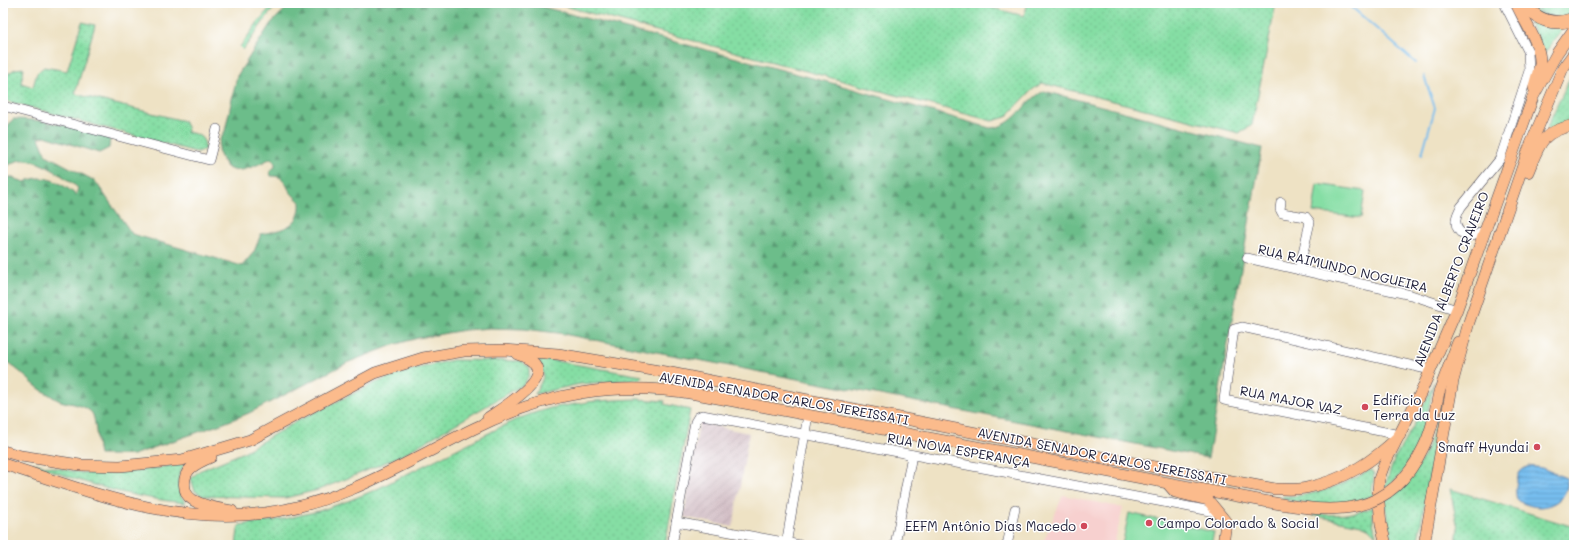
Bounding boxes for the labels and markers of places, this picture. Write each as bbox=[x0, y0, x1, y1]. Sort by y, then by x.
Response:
place label: Edifício Terra da Luz bbox=[1373, 391, 1455, 423]
marker: Edifício Terra da Luz bbox=[1360, 402, 1370, 412]
place label: Smaff Hyundai bbox=[1438, 438, 1529, 455]
marker: Smaff Hyundai bbox=[1532, 442, 1542, 452]
place label: Campo Colorado & Social bbox=[1157, 514, 1319, 531]
place label: EEFM Antônio Dias Macedo bbox=[905, 517, 1076, 534]
marker: Campo Colorado & Social bbox=[1144, 518, 1154, 528]
marker: EEFM Antônio Dias Macedo bbox=[1079, 521, 1089, 531]

